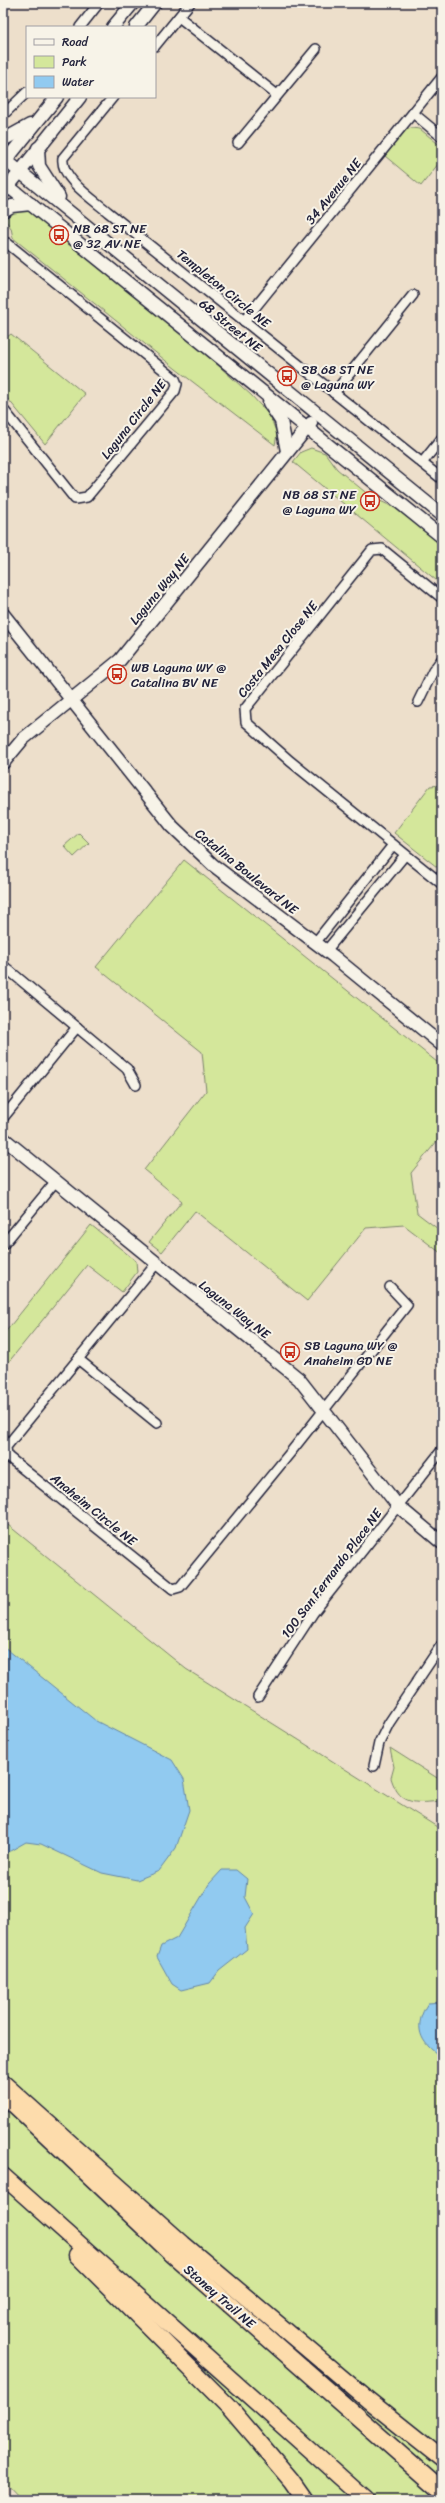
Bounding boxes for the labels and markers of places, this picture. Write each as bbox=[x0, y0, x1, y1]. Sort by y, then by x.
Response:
place label: NB 68 ST NE @ 32 AV NE bbox=[73, 217, 147, 255]
bus stop icon: NB 68 ST NE @ 32 AV NE bbox=[48, 224, 70, 246]
place label: SB 68 ST NE @ Laguna WY bbox=[301, 358, 375, 396]
bus stop icon: SB 68 ST NE @ Laguna WY bbox=[276, 365, 298, 387]
place label: NB 68 ST NE @ Laguna WY bbox=[282, 483, 357, 521]
bus stop icon: NB 68 ST NE @ Laguna WY bbox=[359, 490, 381, 512]
place label: WB Laguna WY @ Catalina BV NE bbox=[131, 656, 226, 694]
bus stop icon: WB Laguna WY @ Catalina BV NE bbox=[106, 663, 128, 685]
place label: SB Laguna WY @ Anaheim GD NE bbox=[303, 1334, 397, 1372]
bus stop icon: SB Laguna WY @ Anaheim GD NE bbox=[279, 1341, 301, 1363]

